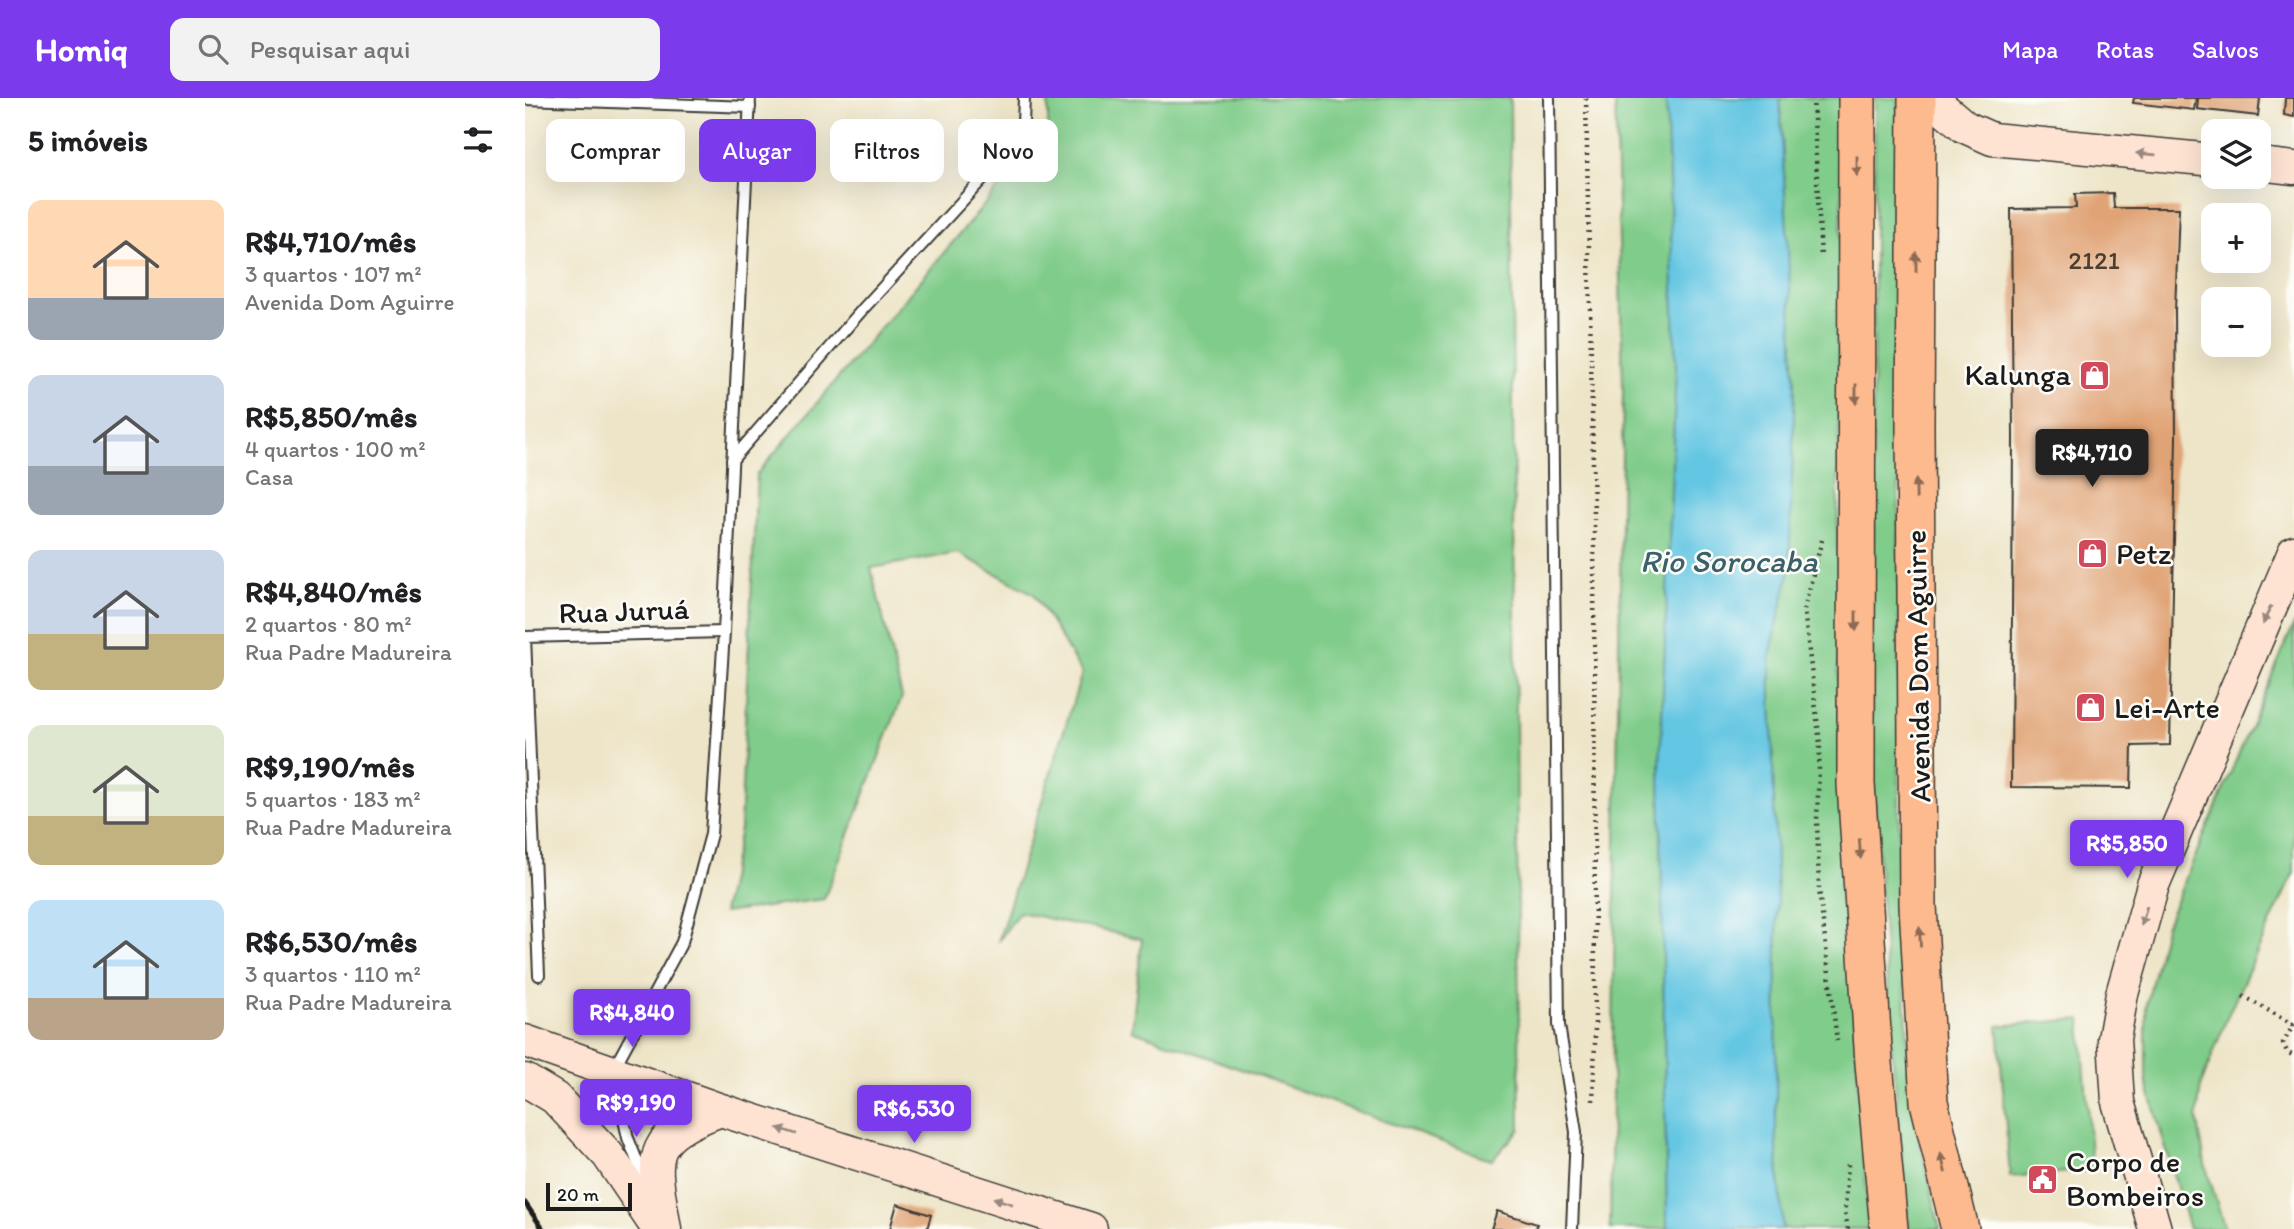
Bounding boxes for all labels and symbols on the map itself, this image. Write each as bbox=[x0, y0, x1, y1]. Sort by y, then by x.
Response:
one-way arrow bbox=[2135, 148, 2157, 159]
one-way arrow bbox=[1851, 155, 1863, 177]
house number: 2121 bbox=[2068, 244, 2120, 276]
one-way arrow bbox=[1910, 251, 1922, 273]
place label: Kalunga bbox=[1964, 356, 2071, 393]
shop icon: Kalunga bbox=[2077, 358, 2111, 392]
one-way arrow bbox=[1850, 383, 1862, 405]
pin: R$4,710 bbox=[2027, 430, 2157, 489]
one-way arrow bbox=[1910, 478, 1922, 500]
street label: Avenida Dom Aguirre bbox=[1897, 529, 1938, 803]
place label: Petz bbox=[2116, 535, 2172, 572]
shop icon: Petz bbox=[2076, 537, 2110, 571]
water label: Rio Sorocaba bbox=[1640, 542, 1818, 580]
street label: Rua Juruá bbox=[558, 590, 690, 631]
one-way arrow bbox=[2261, 605, 2273, 625]
one-way arrow bbox=[1850, 610, 1862, 632]
place label: Lei-Arte bbox=[2114, 689, 2220, 726]
shop icon: Lei-Arte bbox=[2074, 691, 2108, 725]
pin: R$5,850 bbox=[2062, 820, 2192, 880]
one-way arrow bbox=[1855, 838, 1866, 860]
one-way arrow bbox=[2138, 906, 2148, 927]
one-way arrow bbox=[1914, 926, 1925, 948]
pin: R$4,840 bbox=[567, 990, 697, 1049]
pin: R$9,190 bbox=[571, 1080, 701, 1139]
pin: R$6,530 bbox=[849, 1086, 979, 1145]
one-way arrow bbox=[776, 1125, 797, 1136]
place label: Corpo de Bombeiros bbox=[2066, 1143, 2204, 1214]
one-way arrow bbox=[1937, 1152, 1948, 1174]
public building icon: Corpo de Bombeiros bbox=[2026, 1162, 2060, 1196]
scale bar bbox=[546, 1180, 632, 1212]
one-way arrow bbox=[992, 1195, 1013, 1206]

